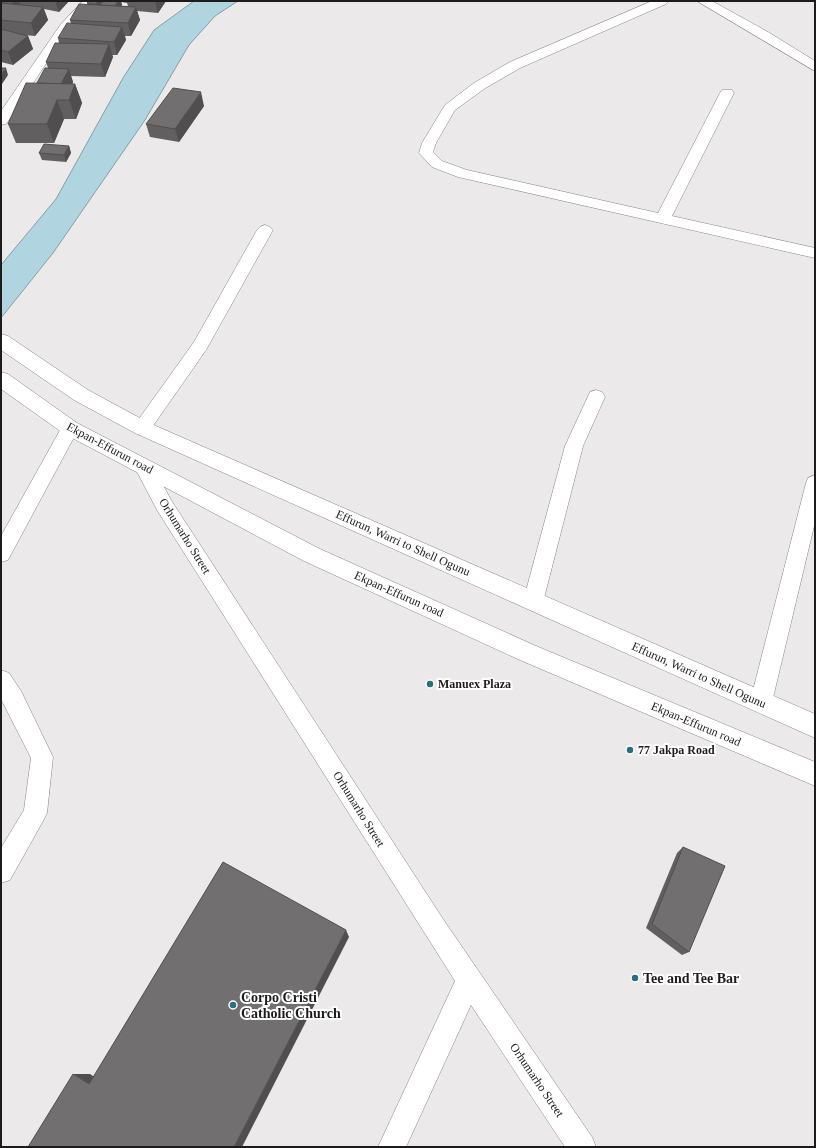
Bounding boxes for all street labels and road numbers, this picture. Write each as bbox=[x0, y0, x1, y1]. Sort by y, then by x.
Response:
street label: Ekpan-Effurun road bbox=[64, 419, 156, 477]
street label: Orhumarho Street bbox=[156, 496, 214, 577]
street label: Effurun, Warri to Shell Ogunu bbox=[334, 507, 472, 579]
street label: Ekpan-Effurun road bbox=[352, 568, 446, 620]
street label: Effurun, Warri to Shell Ogunu bbox=[630, 639, 768, 711]
street label: Ekpan-Effurun road bbox=[649, 699, 743, 749]
street label: Orhumarho Street bbox=[330, 769, 388, 850]
street label: Orhumarho Street bbox=[507, 1040, 567, 1120]

